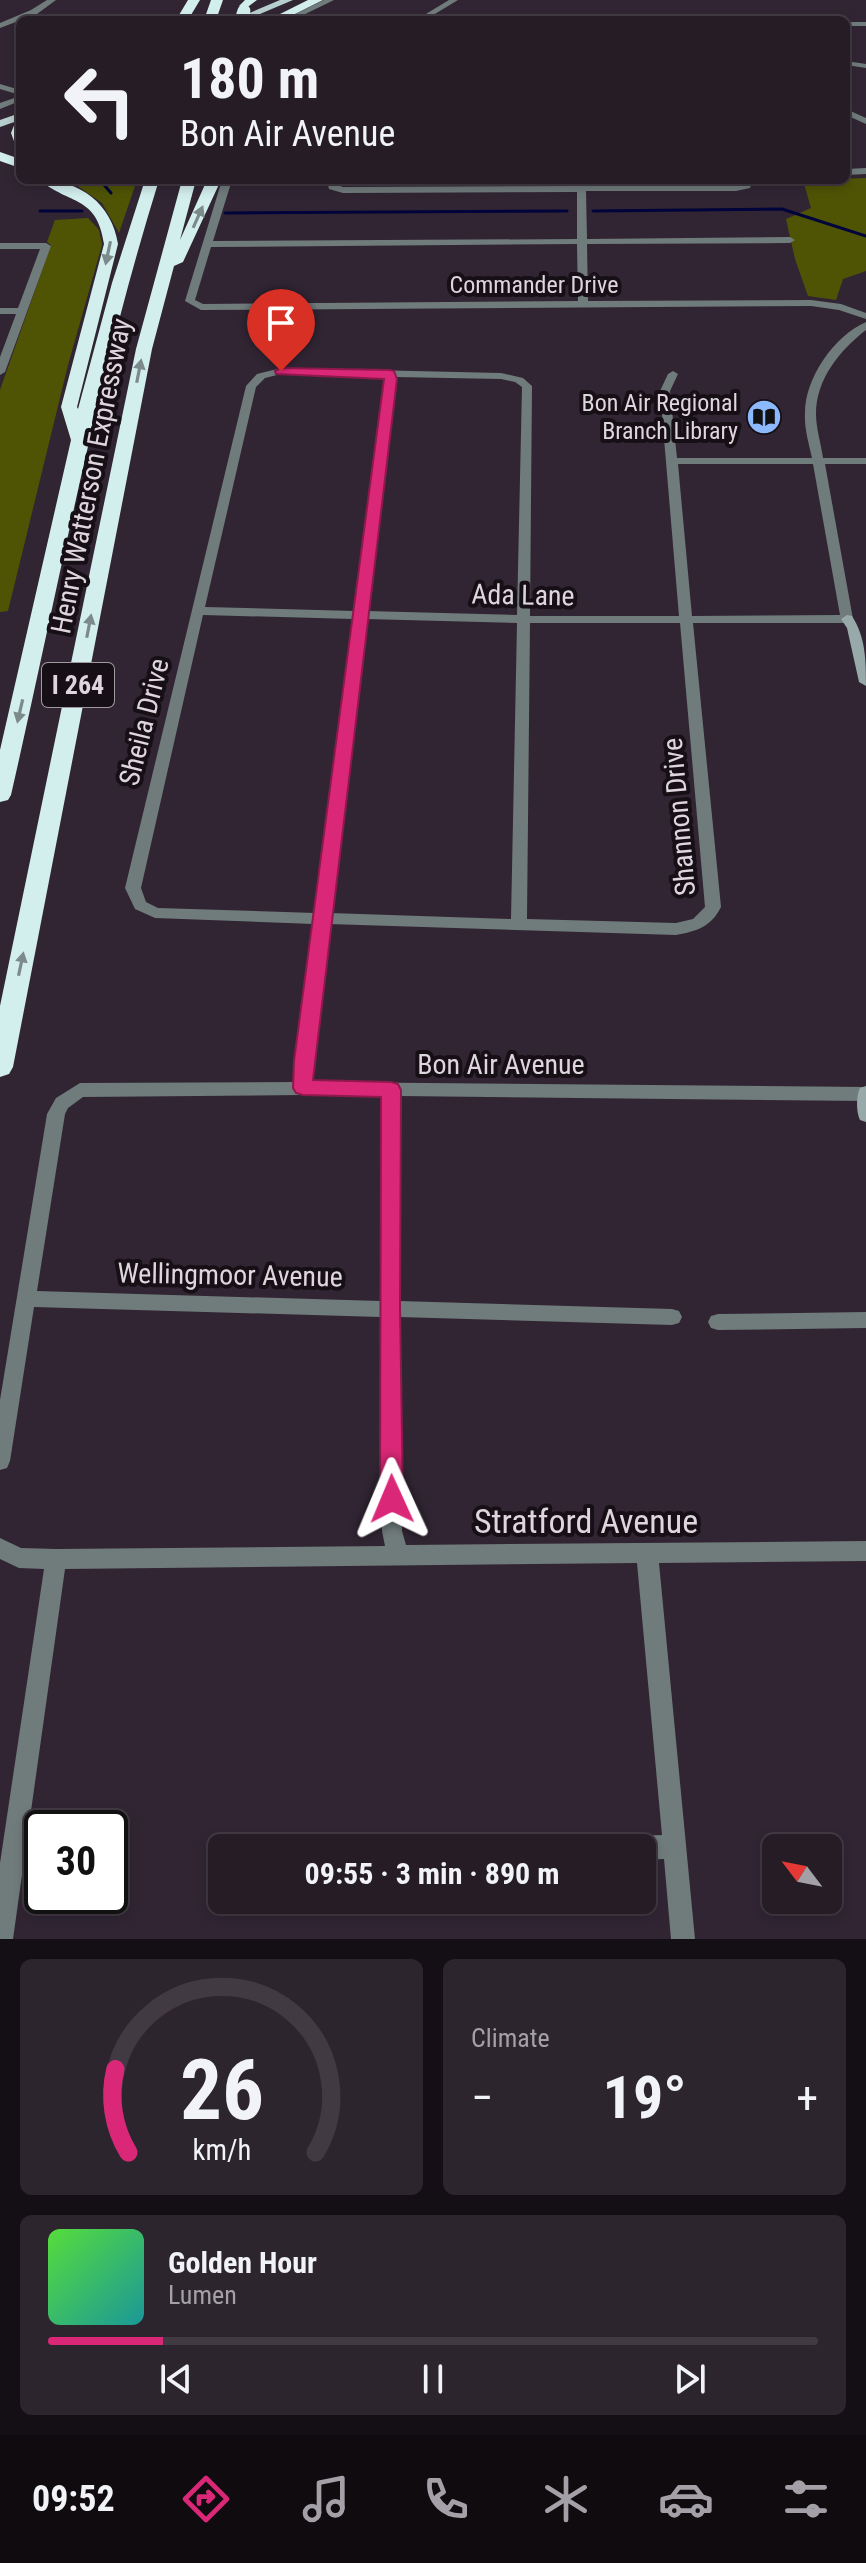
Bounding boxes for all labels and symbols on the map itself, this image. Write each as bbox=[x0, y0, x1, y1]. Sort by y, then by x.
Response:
one-way arrow bbox=[192, 205, 205, 229]
one-way arrow bbox=[101, 241, 114, 266]
street label: Commander Drive bbox=[450, 271, 618, 299]
pin bbox=[247, 289, 315, 371]
street label: Henry Watterson Expressway bbox=[44, 315, 138, 636]
one-way arrow bbox=[134, 359, 146, 384]
place label: Bon Air Regional Branch Library bbox=[582, 389, 738, 445]
library icon: Bon Air Regional Branch Library bbox=[745, 398, 783, 436]
street label: Ada Lane bbox=[471, 578, 575, 612]
one-way arrow bbox=[84, 614, 96, 639]
street label: Sheila Drive bbox=[112, 655, 176, 789]
road number: I 264 bbox=[42, 663, 114, 707]
one-way arrow bbox=[13, 698, 26, 723]
street label: Shannon Drive bbox=[656, 737, 702, 897]
one-way arrow bbox=[15, 951, 28, 976]
street label: Bon Air Avenue bbox=[417, 1048, 585, 1081]
street label: Wellingmoor Avenue bbox=[117, 1257, 343, 1293]
position arrow bbox=[350, 1457, 434, 1541]
street label: Stratford Avenue bbox=[474, 1501, 698, 1541]
speed limit sign: 30 bbox=[24, 1810, 128, 1914]
north arrow bbox=[762, 1834, 842, 1914]

